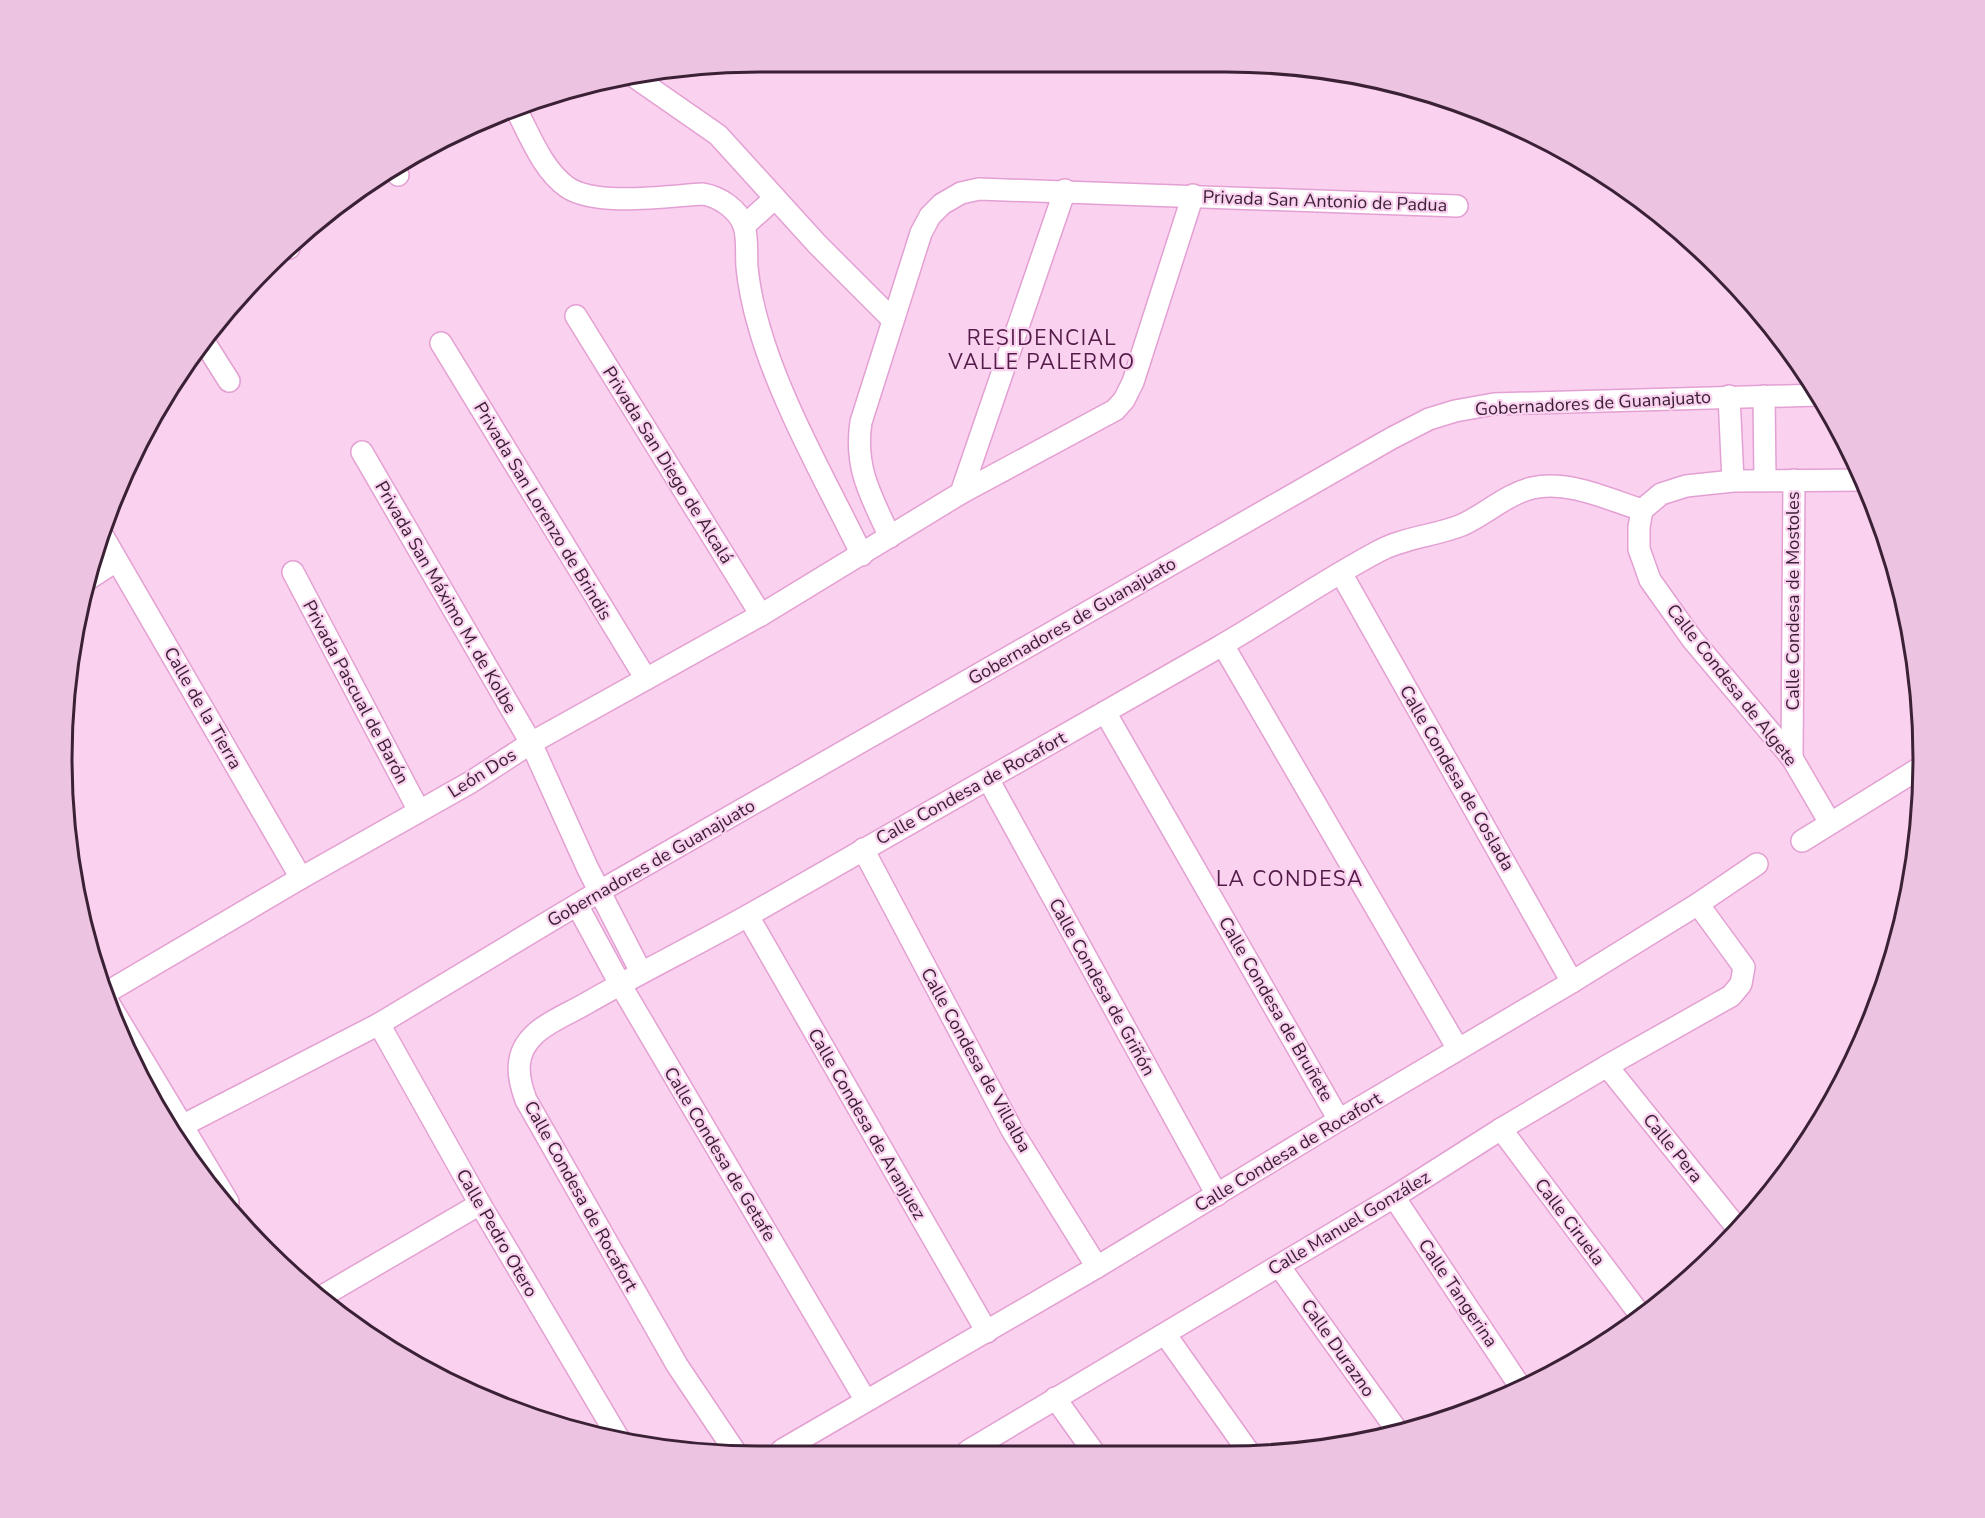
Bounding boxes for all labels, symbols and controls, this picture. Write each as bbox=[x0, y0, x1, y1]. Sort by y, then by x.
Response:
street label: Privada San Antonio de Padua bbox=[1202, 185, 1448, 217]
district label: RESIDENCIAL VALLE PALERMO bbox=[947, 324, 1136, 376]
street label: Privada San Diego de Alcalá bbox=[597, 362, 739, 568]
street label: Gobernadores de Guanajuato bbox=[1474, 385, 1712, 421]
street label: Privada San Lorenzo de Brindis bbox=[468, 398, 618, 624]
street label: Privada San Máximo M. de Kolbe bbox=[369, 476, 523, 718]
street label: Calle Condesa de Mostoles bbox=[1781, 491, 1805, 711]
street label: Gobernadores de Guanajuato bbox=[964, 552, 1180, 690]
street label: Privada Pascual de Barón bbox=[297, 596, 415, 788]
street label: Calle Condesa de Algete bbox=[1661, 599, 1803, 771]
street label: Calle de la Tierra bbox=[158, 643, 248, 773]
street label: Calle Condesa de Coslada bbox=[1394, 681, 1520, 875]
street label: Calle Condesa de Rocafort bbox=[872, 725, 1071, 850]
street label: León Dos bbox=[443, 743, 521, 803]
street label: Gobernadores de Guanajuato bbox=[543, 794, 759, 932]
district label: LA CONDESA bbox=[1216, 865, 1364, 893]
street label: Calle Condesa de Griñón bbox=[1043, 894, 1161, 1080]
street label: Calle Condesa de Bruñete bbox=[1213, 912, 1339, 1106]
street label: Calle Condesa de Villalba bbox=[915, 963, 1037, 1157]
street label: Calle Condesa de Aranjuez bbox=[802, 1024, 932, 1224]
street label: Calle Condesa de Getafe bbox=[658, 1062, 782, 1246]
street label: Calle Condesa de Rocafort bbox=[1190, 1086, 1387, 1217]
street label: Calle Condesa de Rocafort bbox=[519, 1097, 644, 1296]
street label: Calle Pera bbox=[1638, 1108, 1708, 1188]
street label: Calle Pedro Otero bbox=[451, 1165, 543, 1301]
street label: Calle Manuel González bbox=[1263, 1165, 1435, 1281]
street label: Calle Ciruela bbox=[1529, 1173, 1611, 1271]
street label: Calle Tangerina bbox=[1413, 1234, 1503, 1352]
street label: Calle Durazno bbox=[1295, 1294, 1381, 1402]

